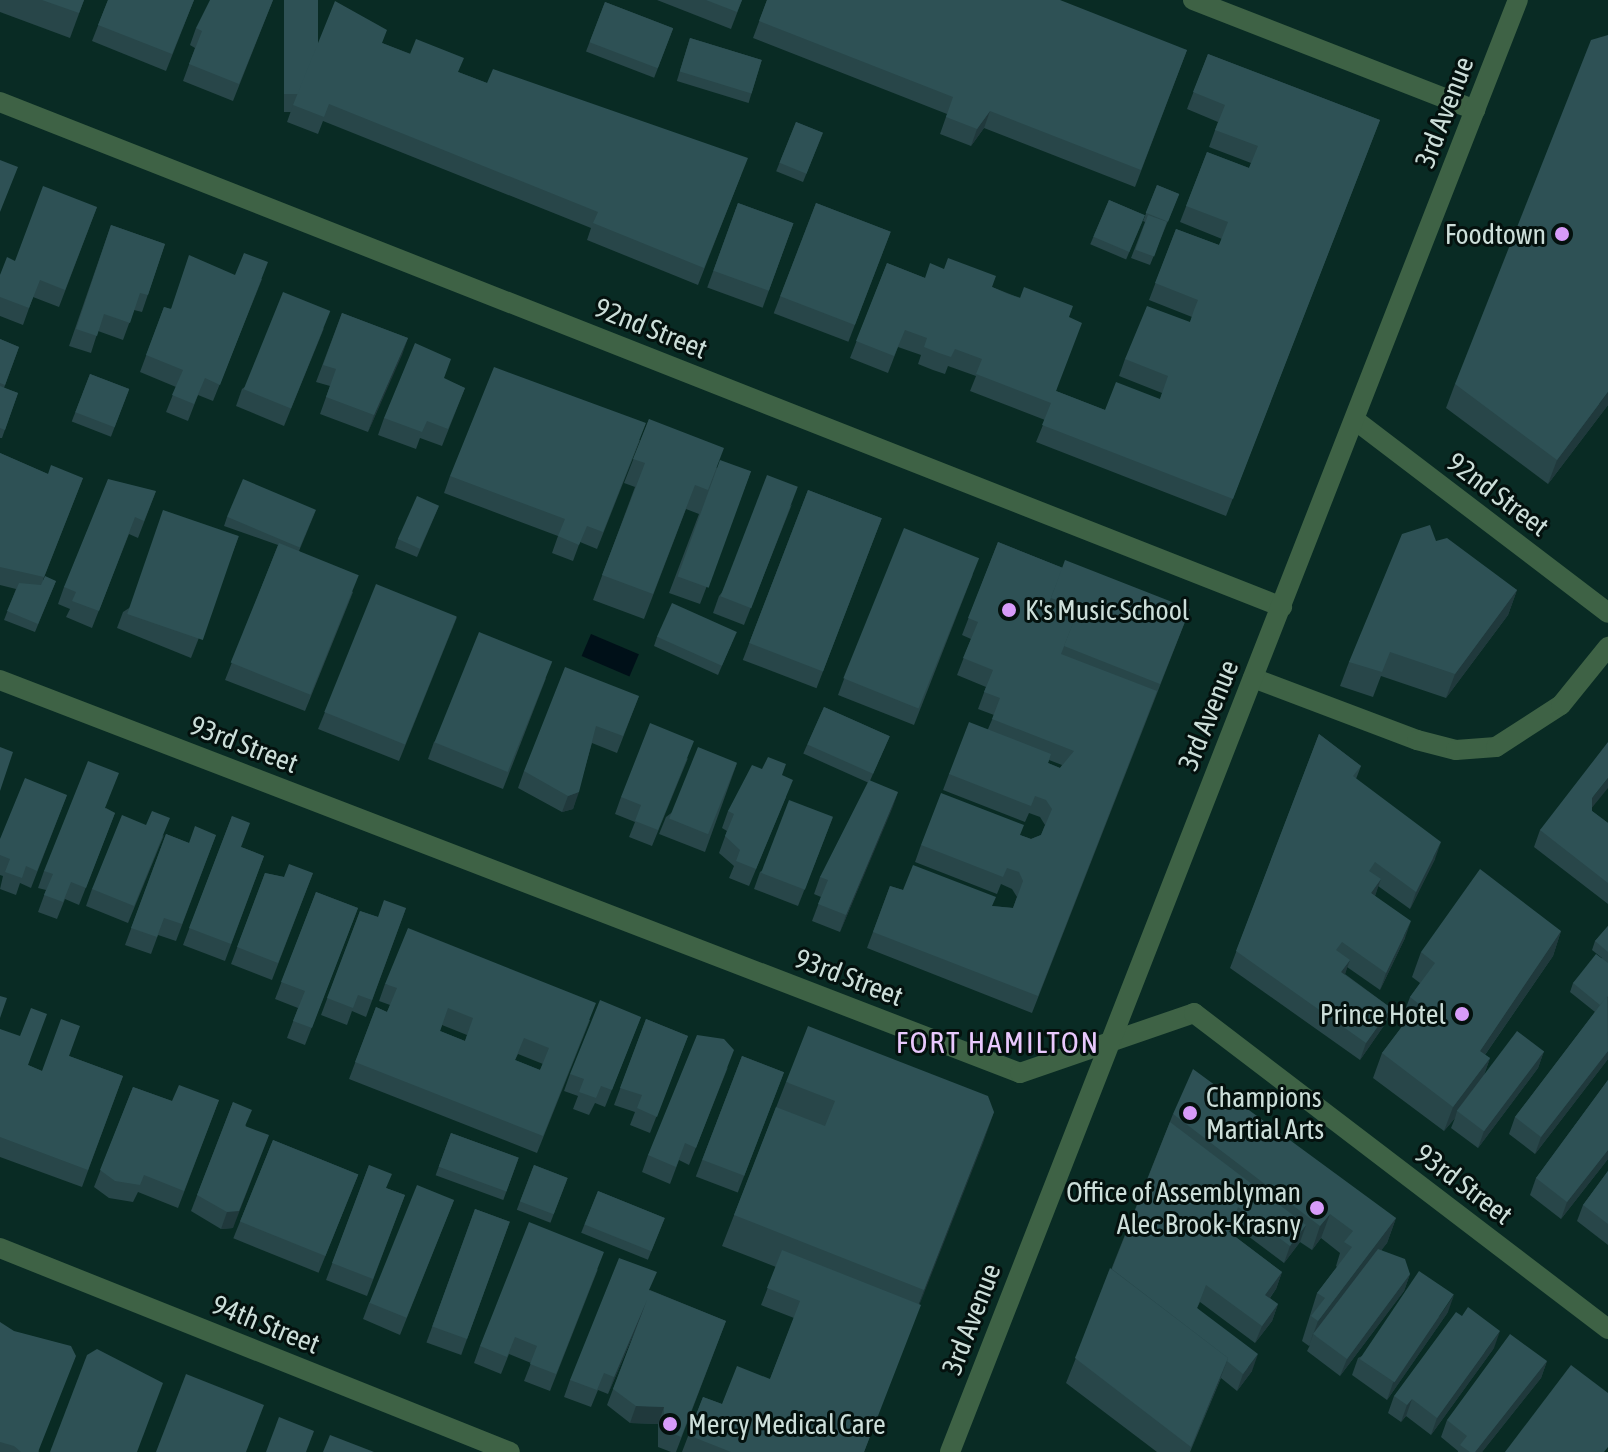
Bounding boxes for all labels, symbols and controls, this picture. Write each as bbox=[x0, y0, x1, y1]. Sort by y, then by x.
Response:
street label: 3rd Avenue bbox=[1408, 52, 1480, 172]
place label: Foodtown bbox=[1445, 217, 1546, 251]
marker: Foodtown bbox=[1553, 225, 1571, 243]
street label: 92nd Street bbox=[590, 290, 712, 366]
street label: 92nd Street bbox=[1441, 445, 1555, 543]
place label: K's Music School bbox=[1025, 593, 1189, 627]
marker: K's Music School bbox=[1000, 601, 1018, 619]
street label: 3rd Avenue bbox=[1171, 655, 1245, 775]
street label: 93rd Street bbox=[185, 708, 303, 780]
street label: 93rd Street bbox=[790, 941, 908, 1013]
place label: Prince Hotel bbox=[1320, 997, 1446, 1031]
marker: Prince Hotel bbox=[1453, 1005, 1471, 1023]
district label: FORT HAMILTON bbox=[896, 1024, 1100, 1060]
place label: Champions Martial Arts bbox=[1206, 1080, 1324, 1146]
marker: Champions Martial Arts bbox=[1181, 1104, 1199, 1122]
street label: 93rd Street bbox=[1409, 1137, 1519, 1231]
place label: Office of Assemblyman Alec Brook-Krasny bbox=[1066, 1175, 1301, 1241]
marker: Office of Assemblyman Alec Brook-Krasny bbox=[1308, 1199, 1326, 1217]
street label: 3rd Avenue bbox=[935, 1259, 1007, 1379]
street label: 94th Street bbox=[207, 1287, 325, 1361]
place label: Mercy Medical Care bbox=[688, 1407, 886, 1441]
marker: Mercy Medical Care bbox=[659, 1413, 681, 1435]

